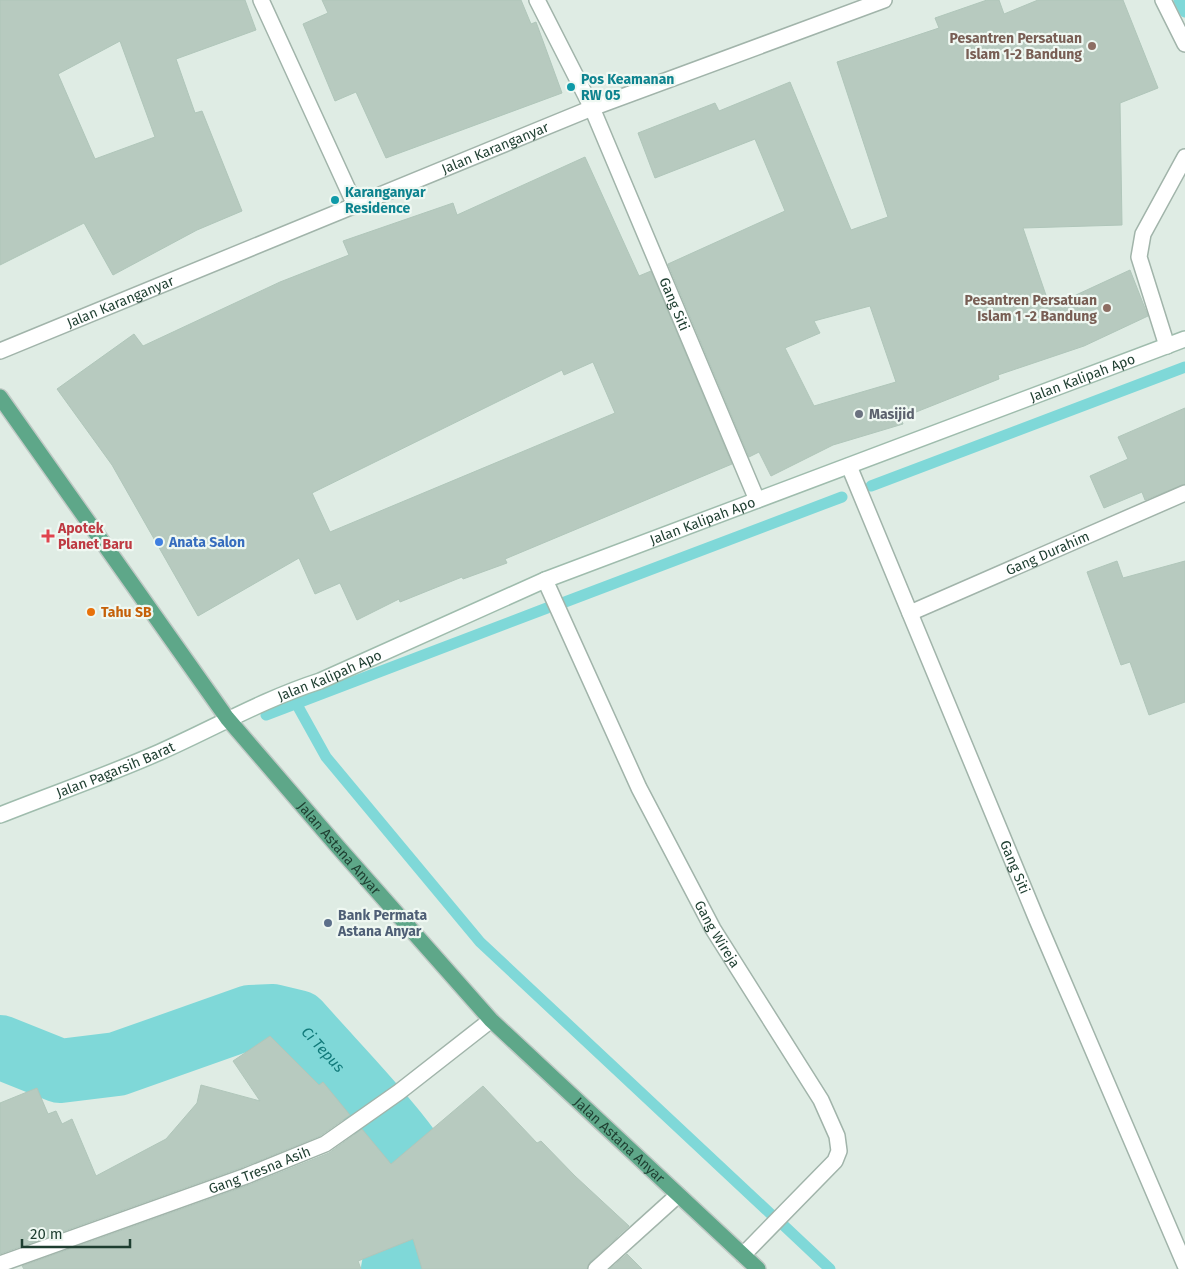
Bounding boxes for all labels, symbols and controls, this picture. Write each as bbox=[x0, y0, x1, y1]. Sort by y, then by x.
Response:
place label: Pesantren Persatuan Islam 1-2 Bandung bbox=[950, 30, 1082, 63]
marker: Pesantren Persatuan Islam 1-2 Bandung bbox=[1086, 40, 1098, 52]
place label: Pos Keamanan RW 05 bbox=[581, 71, 674, 104]
marker: Pos Keamanan RW 05 bbox=[565, 81, 577, 93]
street label: Jalan Karanganyar bbox=[439, 118, 552, 177]
place label: Karanganyar Residence bbox=[345, 184, 426, 217]
marker: Karanganyar Residence bbox=[329, 194, 341, 206]
street label: Jalan Karanganyar bbox=[64, 272, 177, 331]
street label: Gang Siti bbox=[656, 275, 693, 333]
place label: Pesantren Persatuan Islam 1 -2 Bandung bbox=[965, 292, 1097, 325]
marker: Pesantren Persatuan Islam 1 -2 Bandung bbox=[1101, 302, 1113, 314]
street label: Jalan Kalipah Apo bbox=[1027, 350, 1138, 405]
place label: Masijid bbox=[869, 406, 915, 423]
marker: Masijid bbox=[853, 408, 865, 420]
street label: Jalan Kalipah Apo bbox=[647, 493, 758, 548]
place label: Apotek Planet Baru bbox=[57, 520, 132, 553]
street label: Gang Durahim bbox=[1003, 527, 1092, 579]
marker: Apotek Planet Baru bbox=[42, 530, 54, 542]
place label: Anata Salon bbox=[168, 534, 245, 551]
marker: Anata Salon bbox=[153, 536, 165, 548]
place label: Tahu SB bbox=[101, 604, 152, 621]
marker: Tahu SB bbox=[85, 606, 97, 618]
street label: Jalan Kalipah Apo bbox=[275, 646, 384, 705]
street label: Jalan Pagarsih Barat bbox=[54, 738, 178, 801]
street label: Jalan Astana Anyar bbox=[294, 798, 385, 899]
street label: Gang Siti bbox=[996, 838, 1034, 896]
street label: Gang Wireja bbox=[691, 897, 744, 971]
place label: Bank Permata Astana Anyar bbox=[337, 907, 427, 940]
marker: Bank Permata Astana Anyar bbox=[322, 917, 334, 929]
water label: Ci Tepus bbox=[298, 1023, 348, 1076]
street label: Jalan Astana Anyar bbox=[571, 1093, 669, 1187]
street label: Gang Tresna Asih bbox=[206, 1142, 313, 1197]
scale bar bbox=[22, 1216, 130, 1248]
text: 20 m bbox=[30, 1225, 63, 1243]

